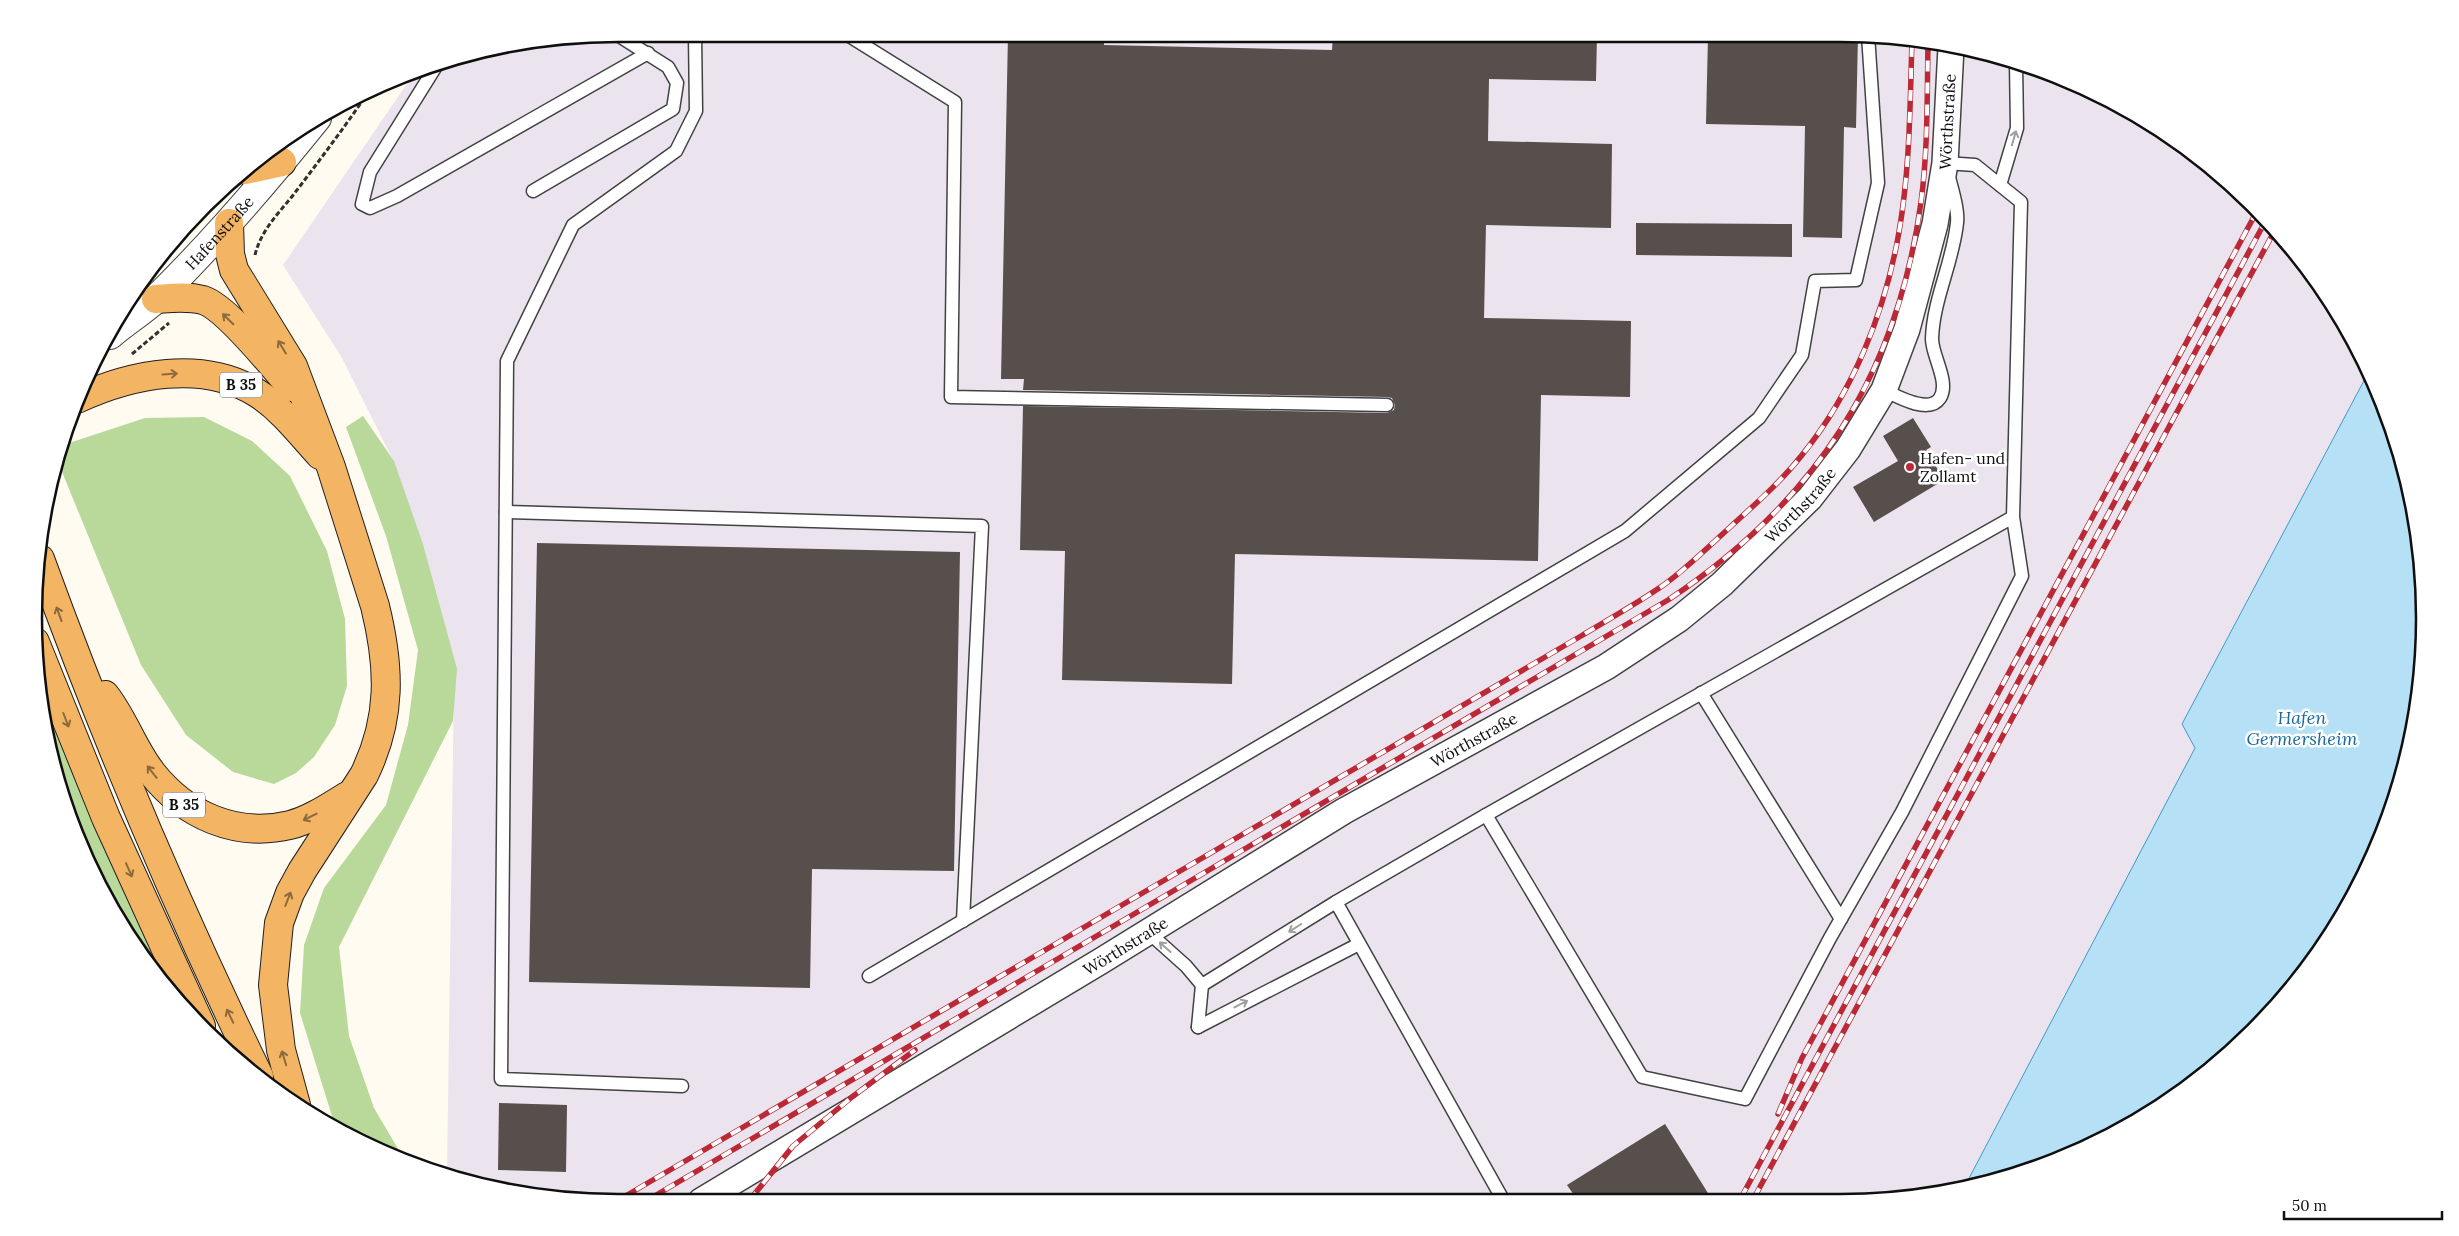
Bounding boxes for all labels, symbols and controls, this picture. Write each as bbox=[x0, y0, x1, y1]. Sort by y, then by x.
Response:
street label: Wörthstraße bbox=[1935, 73, 1960, 170]
one-way arrow bbox=[2009, 131, 2019, 147]
street label: Hafenstraße bbox=[181, 191, 258, 274]
one-way arrow bbox=[223, 314, 235, 326]
one-way arrow bbox=[277, 340, 287, 354]
one-way arrow bbox=[161, 370, 177, 379]
road number: B 35 bbox=[220, 372, 262, 398]
place label: Hafen- und Zollamt bbox=[1920, 448, 2006, 486]
marker: Hafen- und Zollamt bbox=[1904, 461, 1916, 473]
street label: Wörthstraße bbox=[1760, 463, 1840, 547]
one-way arrow bbox=[54, 606, 63, 622]
water label: Hafen Germersheim bbox=[2247, 706, 2358, 750]
street label: Wörthstraße bbox=[1427, 708, 1521, 772]
one-way arrow bbox=[62, 712, 71, 727]
one-way arrow bbox=[146, 766, 157, 779]
road number: B 35 bbox=[163, 792, 205, 818]
one-way arrow bbox=[303, 813, 318, 822]
one-way arrow bbox=[124, 862, 134, 877]
one-way arrow bbox=[284, 891, 293, 907]
street label: Wörthstraße bbox=[1079, 912, 1172, 980]
one-way arrow bbox=[1288, 923, 1302, 933]
one-way arrow bbox=[1158, 941, 1171, 953]
one-way arrow bbox=[1233, 999, 1248, 1008]
one-way arrow bbox=[225, 1009, 234, 1024]
one-way arrow bbox=[278, 1050, 288, 1066]
scale bar bbox=[2284, 1188, 2442, 1220]
text: 50 m bbox=[2292, 1196, 2327, 1215]

